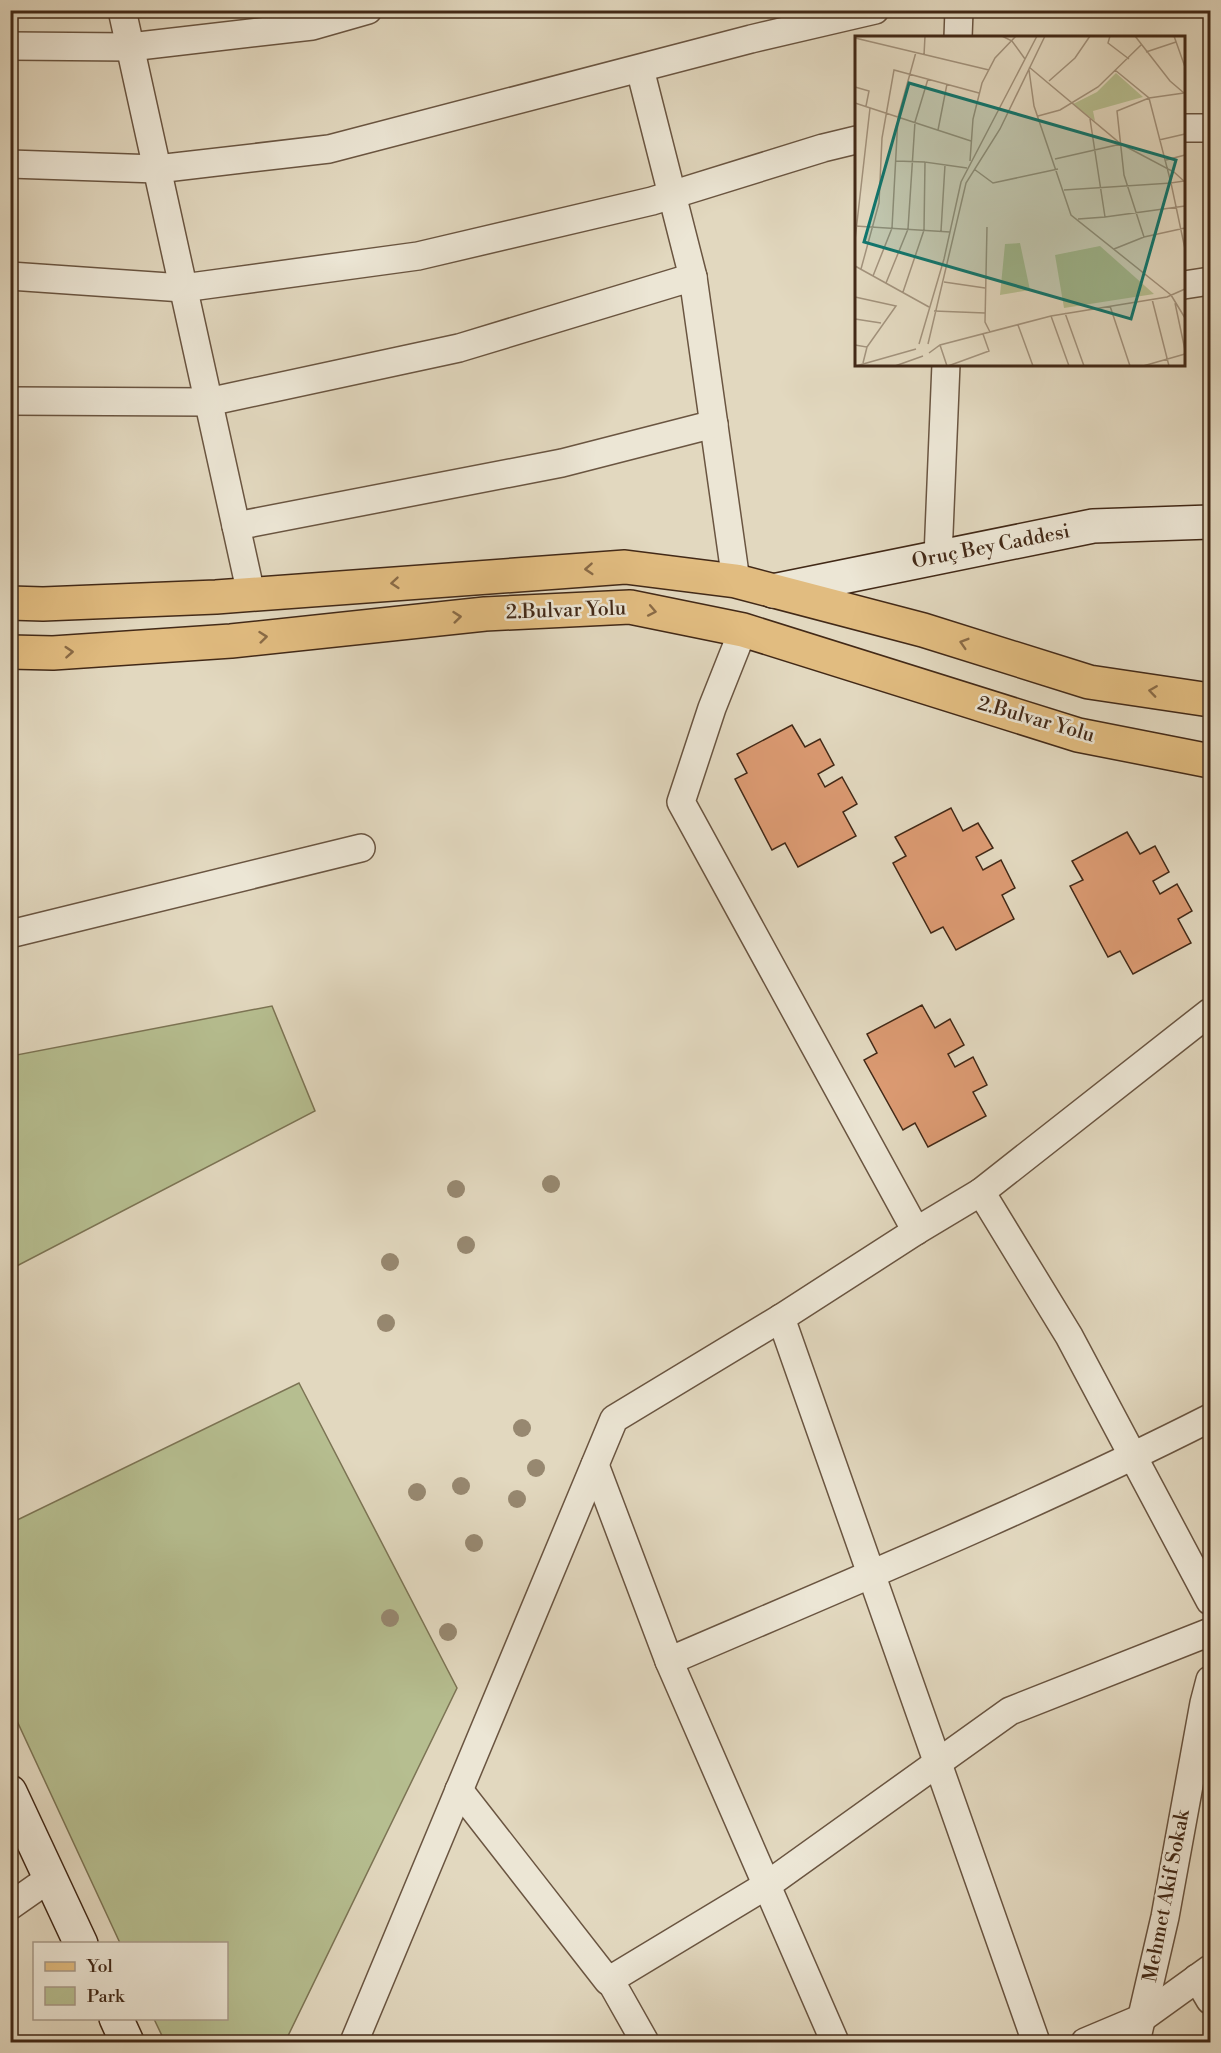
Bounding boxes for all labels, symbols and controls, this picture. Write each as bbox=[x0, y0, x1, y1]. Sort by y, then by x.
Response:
inset map bbox=[855, 36, 1185, 366]
street label: Oruç Bey Caddesi bbox=[910, 519, 1073, 575]
one-way arrow bbox=[585, 562, 594, 575]
one-way arrow bbox=[390, 576, 399, 589]
street label: 2.Bulvar Yolu bbox=[505, 596, 627, 626]
one-way arrow bbox=[646, 604, 656, 617]
one-way arrow bbox=[453, 611, 462, 623]
one-way arrow bbox=[259, 631, 268, 644]
one-way arrow bbox=[959, 638, 970, 650]
one-way arrow bbox=[64, 645, 73, 658]
one-way arrow bbox=[1148, 685, 1157, 697]
street label: 2.Bulvar Yolu bbox=[975, 691, 1098, 749]
street label: Mehmet Akif Sokak bbox=[1138, 1806, 1196, 1984]
legend bbox=[33, 1942, 228, 2020]
text: Yol bbox=[86, 1955, 114, 1978]
text: Park bbox=[87, 1985, 126, 2008]

